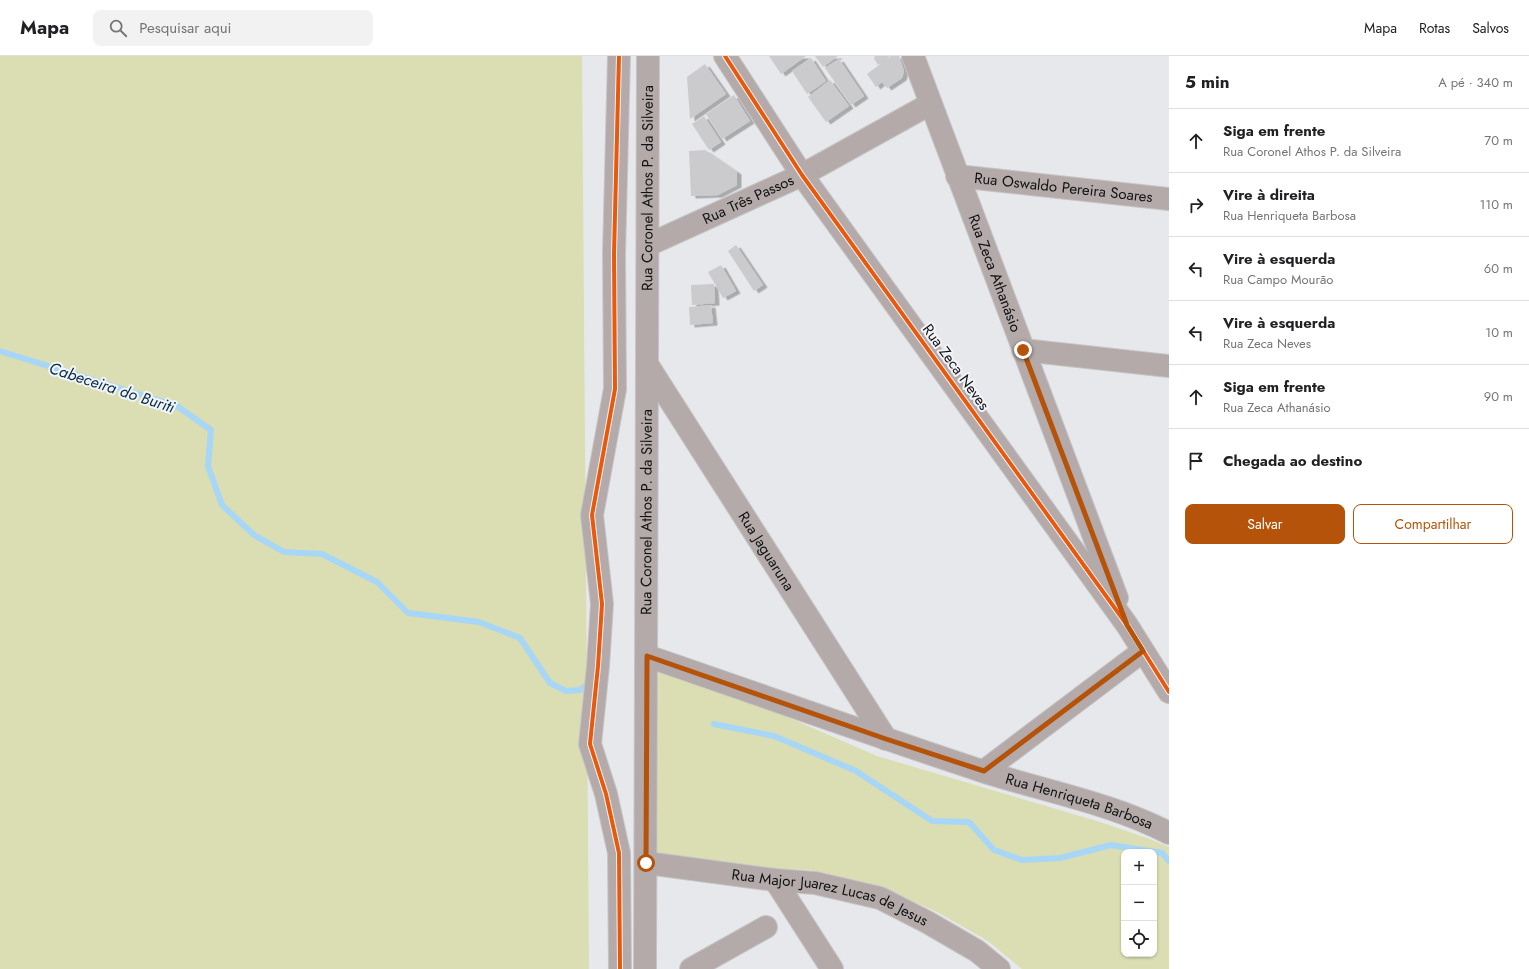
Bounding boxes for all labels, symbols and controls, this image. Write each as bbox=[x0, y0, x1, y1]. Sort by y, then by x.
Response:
search box bbox=[93, 10, 373, 46]
text: Mapa bbox=[20, 14, 69, 41]
icon: search bbox=[107, 17, 129, 39]
text: Pesquisar aqui bbox=[139, 17, 231, 39]
text: Mapa bbox=[1364, 18, 1397, 38]
text: Rotas bbox=[1419, 18, 1450, 38]
text: Salvos bbox=[1472, 18, 1509, 38]
text: 5 min bbox=[1185, 70, 1229, 94]
text: A pé · 340 m bbox=[1438, 73, 1513, 92]
street label: Rua Coronel Athos P. da Silveira bbox=[636, 85, 659, 291]
text: Siga em frente bbox=[1223, 120, 1325, 142]
icon: ahead bbox=[1185, 130, 1207, 152]
text: 70 m bbox=[1484, 131, 1513, 150]
text: Rua Coronel Athos P. da Silveira bbox=[1223, 142, 1401, 161]
street label: Rua Oswaldo Pereira Soares bbox=[973, 167, 1154, 208]
street label: Rua Três Passos bbox=[699, 169, 797, 230]
text: Vire à direita bbox=[1223, 184, 1315, 206]
icon: right bbox=[1185, 194, 1207, 216]
text: 110 m bbox=[1479, 195, 1513, 214]
text: Rua Henriqueta Barbosa bbox=[1223, 206, 1356, 225]
street label: Rua Zeca Athanásio bbox=[963, 211, 1027, 335]
text: Vire à esquerda bbox=[1223, 248, 1335, 270]
icon: left bbox=[1185, 258, 1207, 280]
text: 60 m bbox=[1484, 259, 1513, 278]
text: Rua Campo Mourão bbox=[1223, 270, 1333, 289]
text: Vire à esquerda bbox=[1223, 312, 1335, 334]
street label: Rua Zeca Neves bbox=[917, 319, 995, 415]
icon: left bbox=[1185, 322, 1207, 344]
text: 10 m bbox=[1485, 323, 1513, 342]
text: Rua Zeca Neves bbox=[1223, 334, 1311, 353]
route end bbox=[1014, 341, 1032, 359]
water label: Cabeceira do Buriti bbox=[46, 356, 179, 419]
text: Siga em frente bbox=[1223, 376, 1325, 398]
icon: ahead bbox=[1185, 386, 1207, 408]
text: 90 m bbox=[1484, 387, 1513, 406]
text: Rua Zeca Athanásio bbox=[1223, 398, 1331, 417]
street label: Rua Coronel Athos P. da Silveira bbox=[635, 409, 658, 615]
icon: arrive bbox=[1185, 450, 1207, 472]
text: Chegada ao destino bbox=[1223, 450, 1362, 472]
button: Salvar bbox=[1185, 504, 1345, 544]
button: Compartilhar bbox=[1353, 504, 1513, 544]
street label: Rua Jaguaruna bbox=[733, 507, 800, 595]
street label: Rua Henriqueta Barbosa bbox=[1003, 768, 1157, 835]
map controls bbox=[1121, 849, 1157, 957]
button: + bbox=[1121, 849, 1157, 885]
route start bbox=[637, 854, 655, 872]
street label: Rua Major Juarez Lucas de Jesus bbox=[730, 863, 932, 932]
button: − bbox=[1121, 885, 1157, 921]
button: locate bbox=[1121, 921, 1157, 957]

